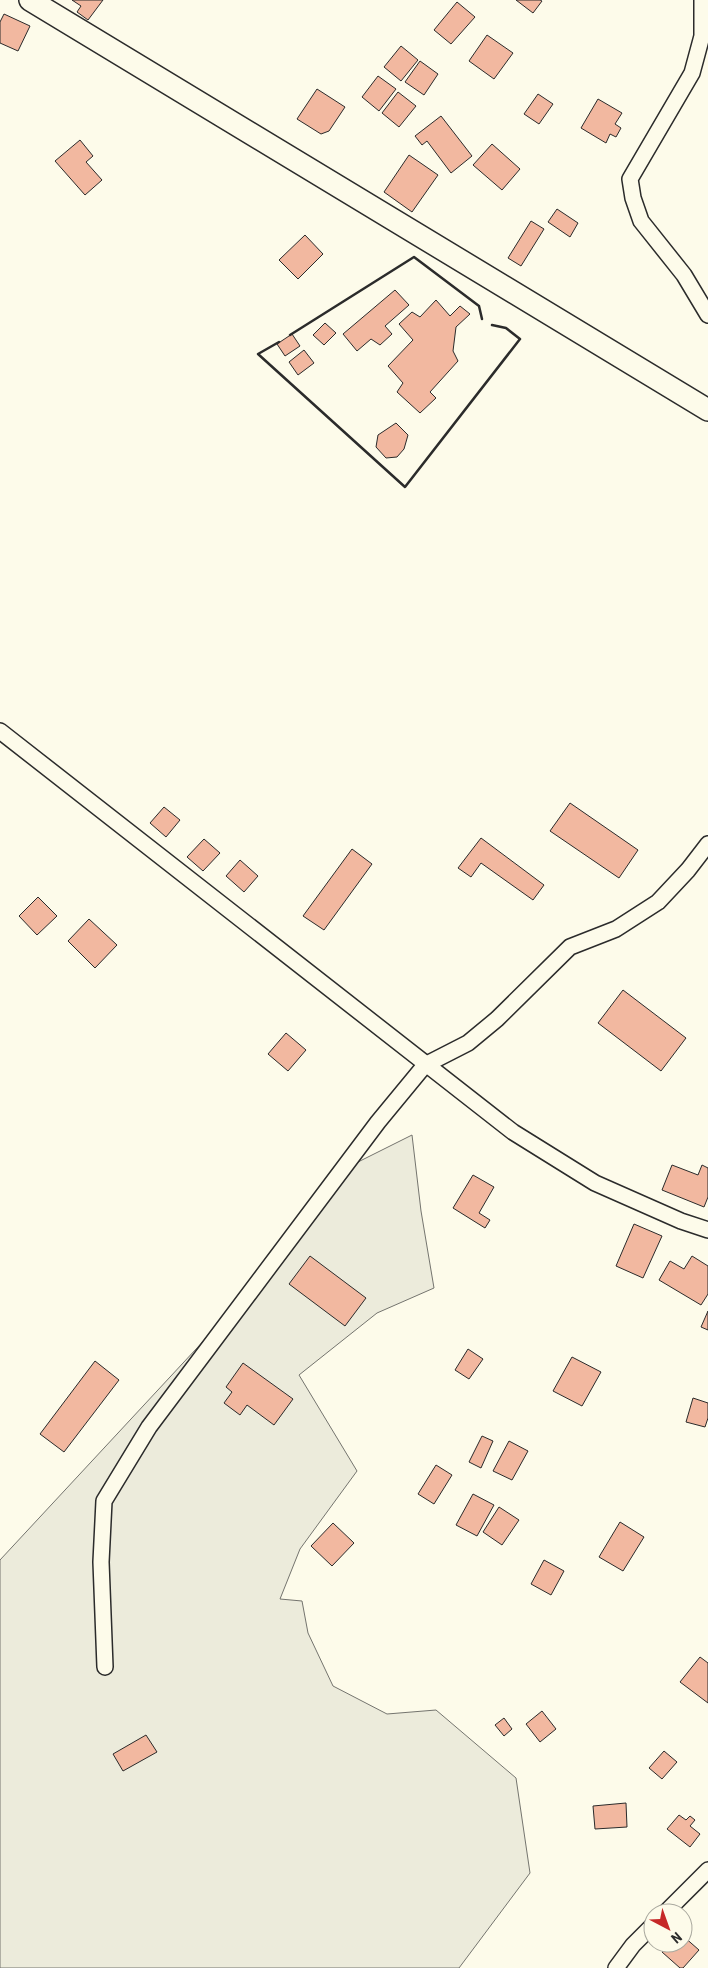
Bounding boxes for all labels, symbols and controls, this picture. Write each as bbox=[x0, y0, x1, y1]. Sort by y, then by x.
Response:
north arrow bbox=[643, 1903, 693, 1953]
text: N bbox=[668, 1929, 685, 1947]

